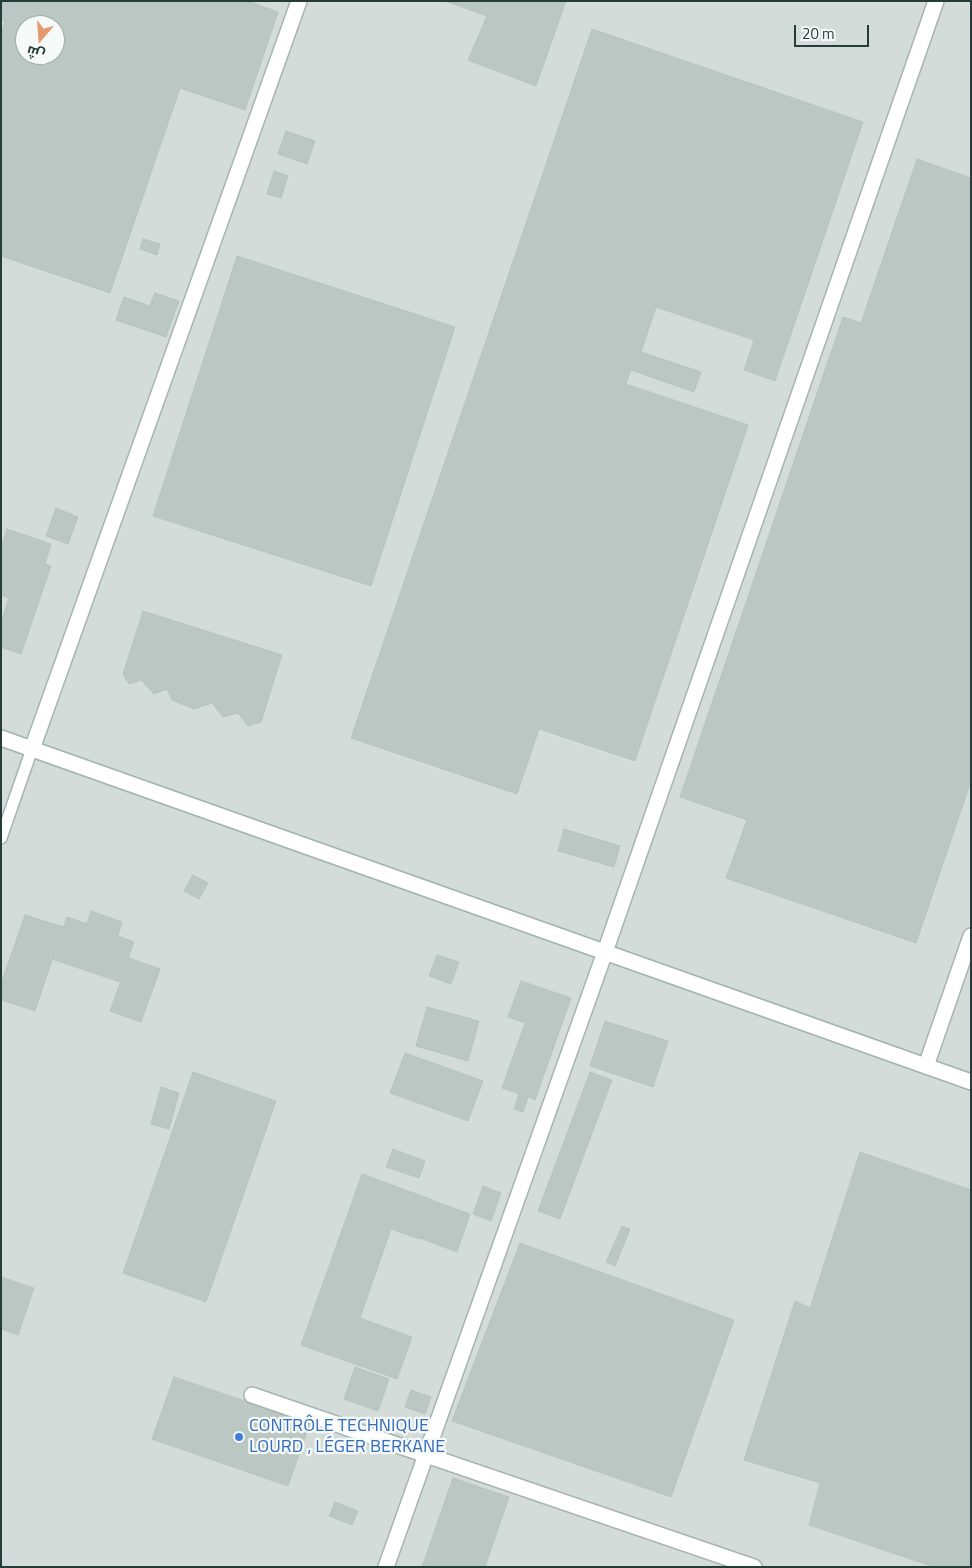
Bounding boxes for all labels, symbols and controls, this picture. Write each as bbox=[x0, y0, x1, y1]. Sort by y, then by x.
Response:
north arrow bbox=[15, 15, 65, 65]
scale bar bbox=[797, 15, 872, 47]
text: 20 m bbox=[802, 22, 835, 45]
text: ش bbox=[24, 41, 47, 67]
place label: CONTRÔLE TECHNIQUE LOURD , LÉGER BERKANE bbox=[249, 1416, 445, 1458]
marker: CONTRÔLE TECHNIQUE LOURD , LÉGER BERKANE bbox=[233, 1431, 245, 1443]

